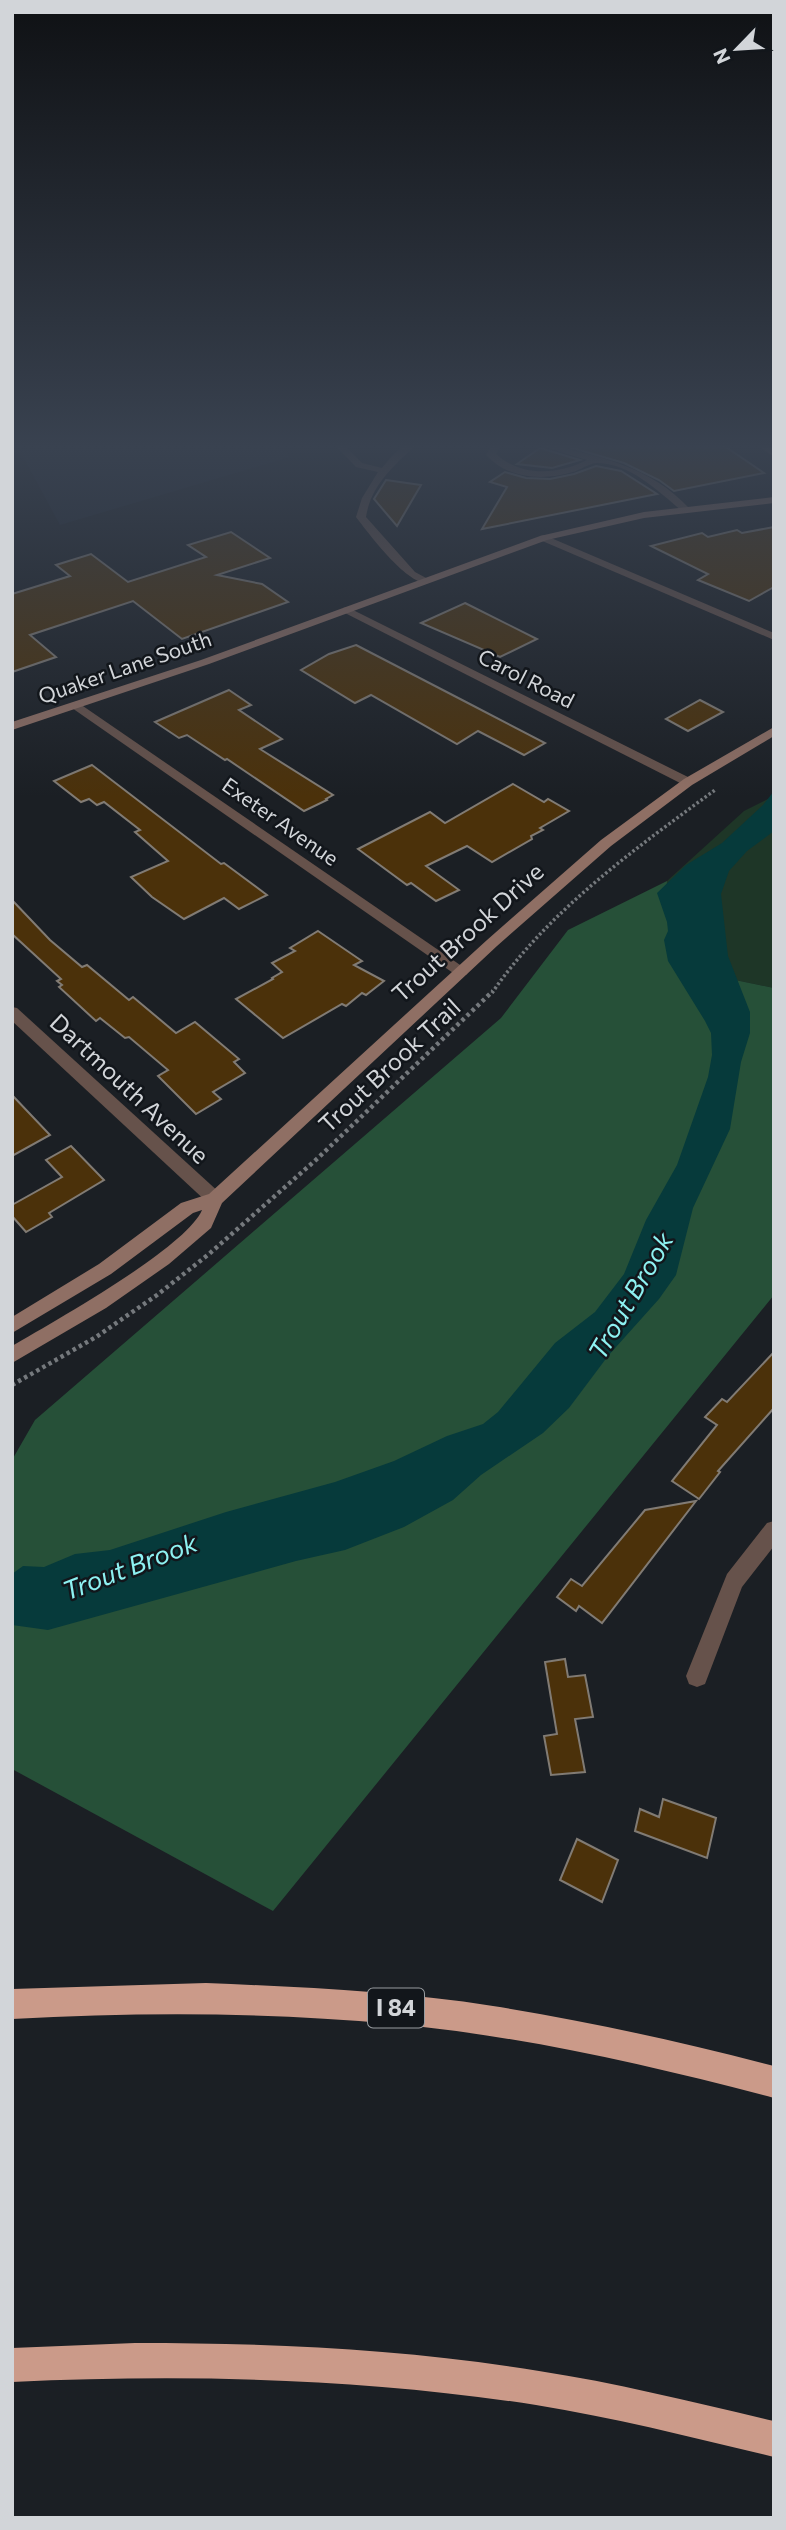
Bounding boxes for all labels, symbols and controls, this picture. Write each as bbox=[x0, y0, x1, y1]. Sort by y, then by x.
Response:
north arrow bbox=[702, 14, 772, 84]
text: N bbox=[708, 45, 735, 68]
street label: Quaker Lane South bbox=[35, 625, 214, 708]
street label: Carol Road bbox=[475, 643, 579, 712]
street label: Exeter Avenue bbox=[218, 772, 344, 870]
street label: Trout Brook Drive bbox=[385, 856, 549, 1007]
street label: Trout Brook Trail bbox=[312, 992, 466, 1138]
street label: Dartmouth Avenue bbox=[45, 1007, 215, 1169]
water label: Trout Brook bbox=[581, 1225, 679, 1364]
water label: Trout Brook bbox=[58, 1525, 202, 1606]
road number: I 84 bbox=[368, 1988, 424, 2027]

